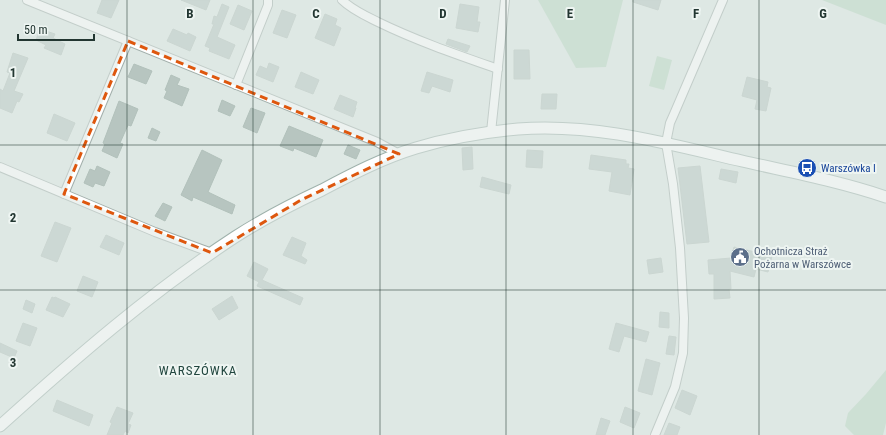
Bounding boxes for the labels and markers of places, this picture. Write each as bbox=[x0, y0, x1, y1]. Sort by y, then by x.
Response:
bus stop icon: Warszówka I bbox=[796, 157, 818, 179]
place label: Warszówka I bbox=[821, 162, 876, 175]
place label: Ochotnicza Straż Pożarna w Warszówce bbox=[754, 245, 851, 271]
public building icon: Ochotnicza Straż Pożarna w Warszówce bbox=[729, 246, 751, 268]

